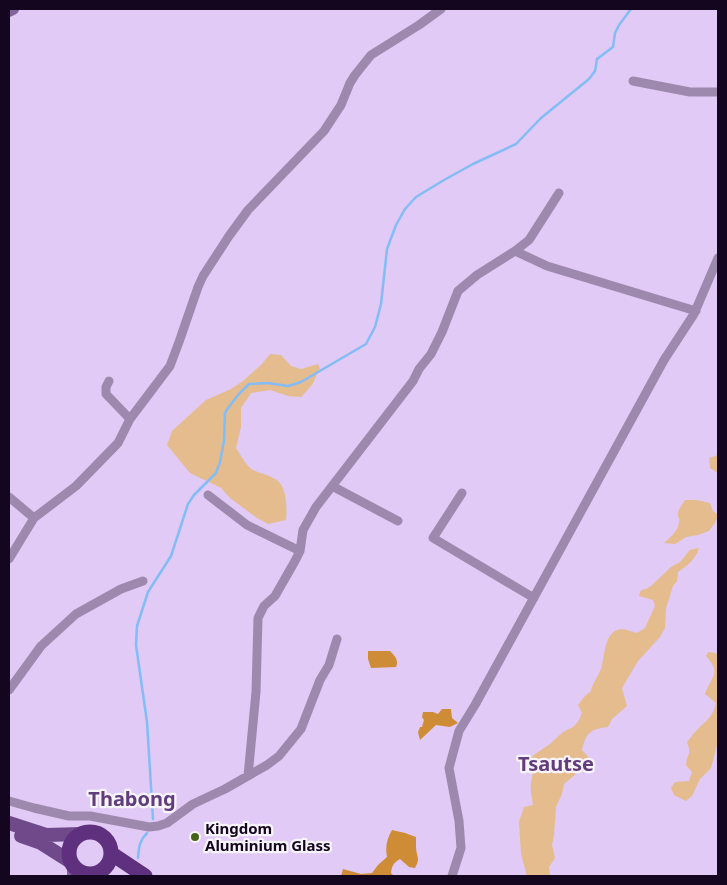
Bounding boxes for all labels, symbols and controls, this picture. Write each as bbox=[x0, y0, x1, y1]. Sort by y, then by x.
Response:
district label: Tsautse bbox=[518, 750, 594, 777]
district label: Thabong bbox=[88, 785, 176, 812]
place label: Kingdom Aluminium Glass bbox=[205, 818, 331, 855]
marker: Kingdom Aluminium Glass bbox=[189, 831, 201, 843]

